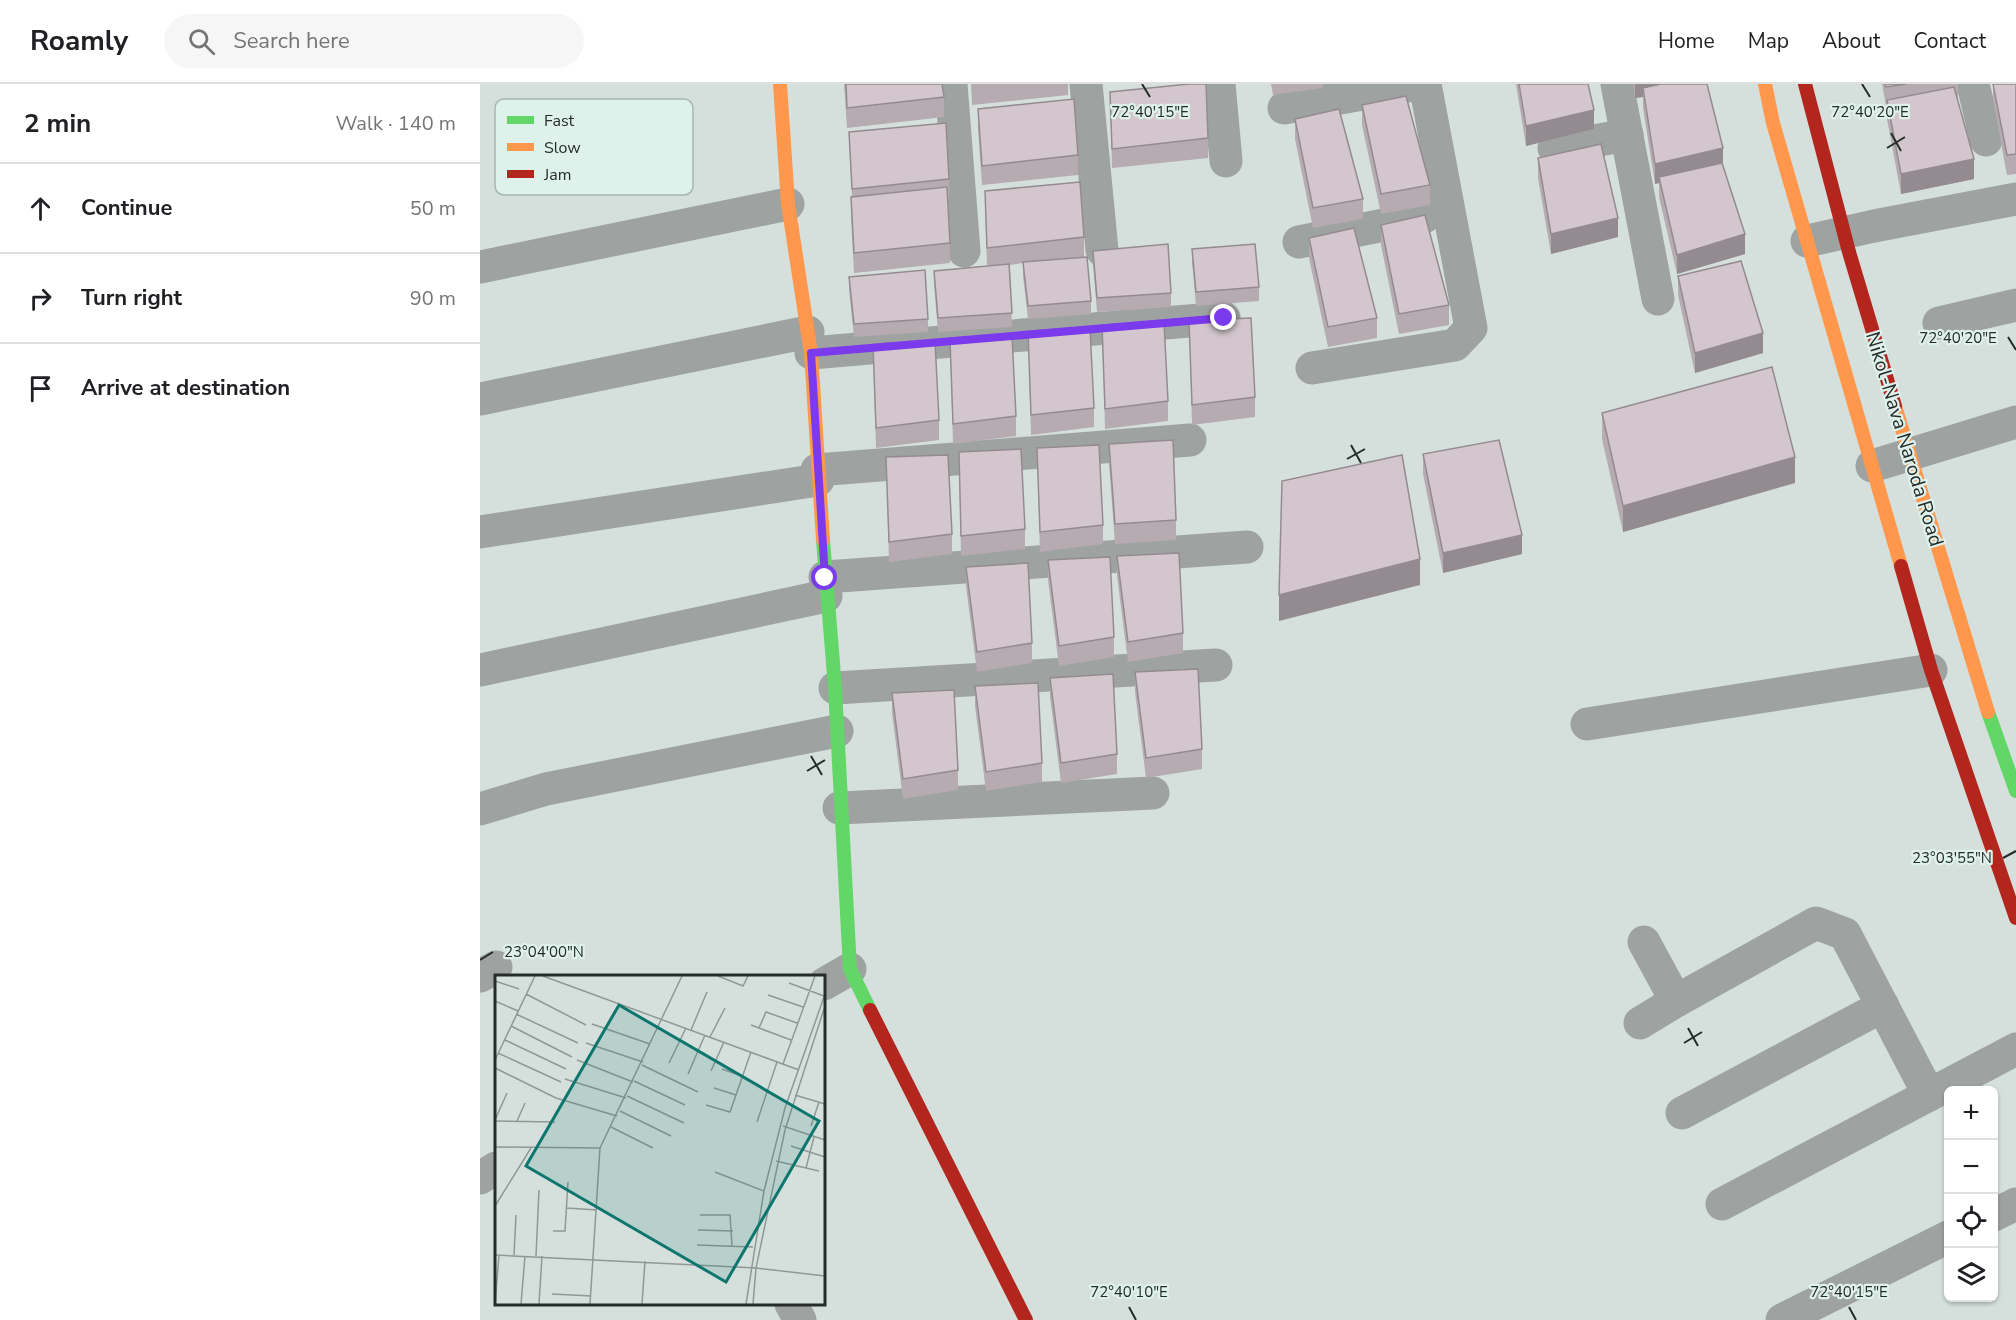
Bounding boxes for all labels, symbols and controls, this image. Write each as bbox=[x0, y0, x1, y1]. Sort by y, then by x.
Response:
search box bbox=[164, 14, 584, 68]
text: Roamly bbox=[30, 22, 128, 60]
icon: search bbox=[185, 25, 218, 58]
text: Search here bbox=[233, 26, 350, 56]
text: Home bbox=[1658, 27, 1715, 55]
text: Map bbox=[1748, 27, 1789, 55]
text: About bbox=[1822, 27, 1880, 55]
text: Contact bbox=[1913, 27, 1986, 55]
legend bbox=[495, 99, 693, 195]
text: 72°40'15"E bbox=[1111, 102, 1189, 122]
text: 72°40'20"E bbox=[1831, 102, 1909, 122]
text: 2 min bbox=[24, 106, 91, 141]
text: Walk · 140 m bbox=[336, 110, 456, 137]
text: Fast bbox=[544, 110, 575, 132]
text: Slow bbox=[544, 137, 581, 159]
text: Jam bbox=[543, 164, 571, 186]
icon: ahead bbox=[24, 192, 57, 225]
text: Continue bbox=[81, 193, 172, 223]
text: 50 m bbox=[410, 195, 456, 222]
icon: right bbox=[24, 282, 57, 315]
text: Turn right bbox=[81, 283, 182, 313]
text: 90 m bbox=[410, 285, 456, 312]
route end bbox=[1210, 304, 1236, 330]
street label: Nikol-Nava Naroda Road bbox=[1859, 328, 1950, 550]
text: 72°40'20"E bbox=[1919, 328, 1997, 348]
icon: arrive bbox=[24, 372, 57, 405]
text: Arrive at destination bbox=[81, 373, 290, 403]
route start bbox=[811, 564, 837, 590]
text: 23°03'55"N bbox=[1912, 848, 1992, 868]
text: 23°04'00"N bbox=[504, 942, 584, 962]
inset map bbox=[495, 975, 825, 1305]
map controls bbox=[1944, 1086, 1998, 1302]
button: + bbox=[1944, 1086, 1998, 1140]
button: − bbox=[1944, 1140, 1998, 1194]
button: locate bbox=[1944, 1194, 1998, 1248]
button: layers bbox=[1944, 1248, 1998, 1302]
text: 72°40'10"E bbox=[1090, 1282, 1168, 1302]
text: 72°40'15"E bbox=[1810, 1282, 1888, 1302]

